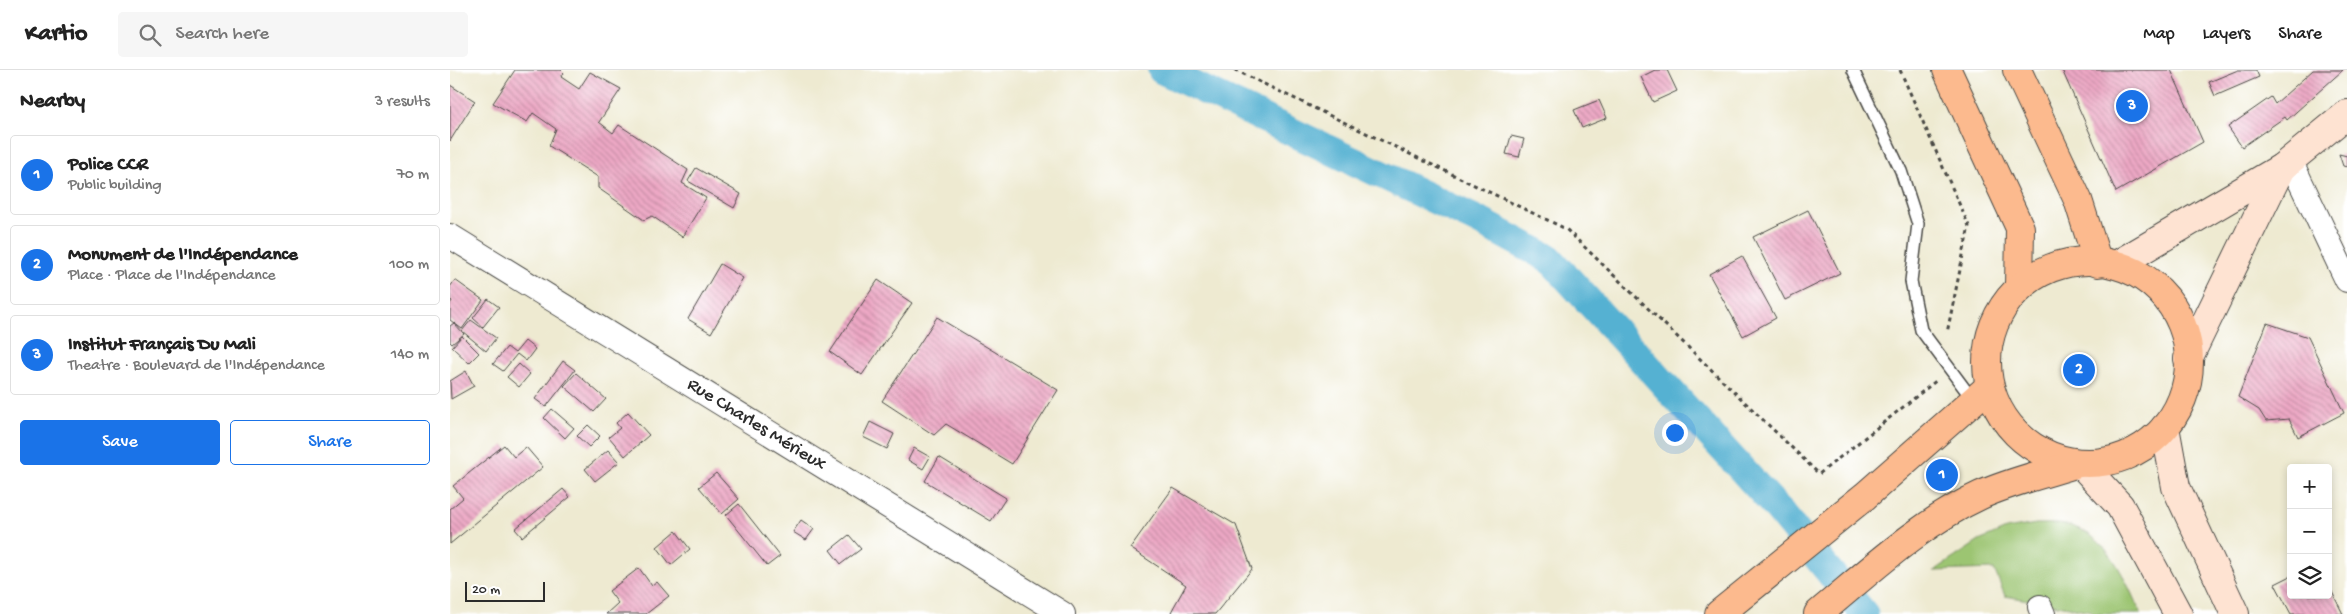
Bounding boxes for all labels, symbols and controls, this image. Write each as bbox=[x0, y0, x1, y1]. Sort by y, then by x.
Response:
search box bbox=[118, 12, 468, 57]
text: Kartio bbox=[25, 20, 88, 49]
icon: search bbox=[136, 21, 164, 49]
text: Search here bbox=[176, 23, 269, 46]
text: Map bbox=[2143, 24, 2175, 45]
text: Layers bbox=[2203, 24, 2250, 45]
text: Share bbox=[2278, 24, 2322, 45]
pin: 3 bbox=[2116, 87, 2148, 125]
text: Nearby bbox=[20, 90, 85, 115]
text: 3 results bbox=[375, 93, 430, 112]
text: Police CCR bbox=[68, 154, 148, 177]
text: 1 bbox=[34, 166, 40, 185]
text: 70 m bbox=[396, 166, 429, 185]
text: Public building bbox=[68, 177, 162, 196]
text: Monument de l'Indépendance bbox=[68, 244, 298, 267]
text: 2 bbox=[33, 256, 41, 275]
text: 100 m bbox=[389, 256, 429, 275]
text: Place · Place de l'Indépendance bbox=[68, 267, 276, 286]
text: Institut Français Du Mali bbox=[68, 334, 256, 357]
text: 3 bbox=[33, 346, 41, 365]
text: 140 m bbox=[391, 346, 429, 365]
pin: 2 bbox=[2063, 351, 2095, 389]
text: Theatre · Boulevard de l'Indépendance bbox=[68, 357, 325, 376]
street label: Rue Charles Mérieux bbox=[683, 373, 830, 477]
button: Save bbox=[20, 420, 220, 465]
button: Share bbox=[230, 420, 430, 465]
your location bbox=[1662, 420, 1688, 446]
pin: 1 bbox=[1926, 456, 1958, 494]
map controls bbox=[2287, 464, 2332, 599]
button: + bbox=[2287, 464, 2332, 509]
button: − bbox=[2287, 509, 2332, 554]
button: layers bbox=[2287, 554, 2332, 599]
scale bar bbox=[465, 579, 545, 602]
text: 20 m bbox=[472, 582, 500, 599]

